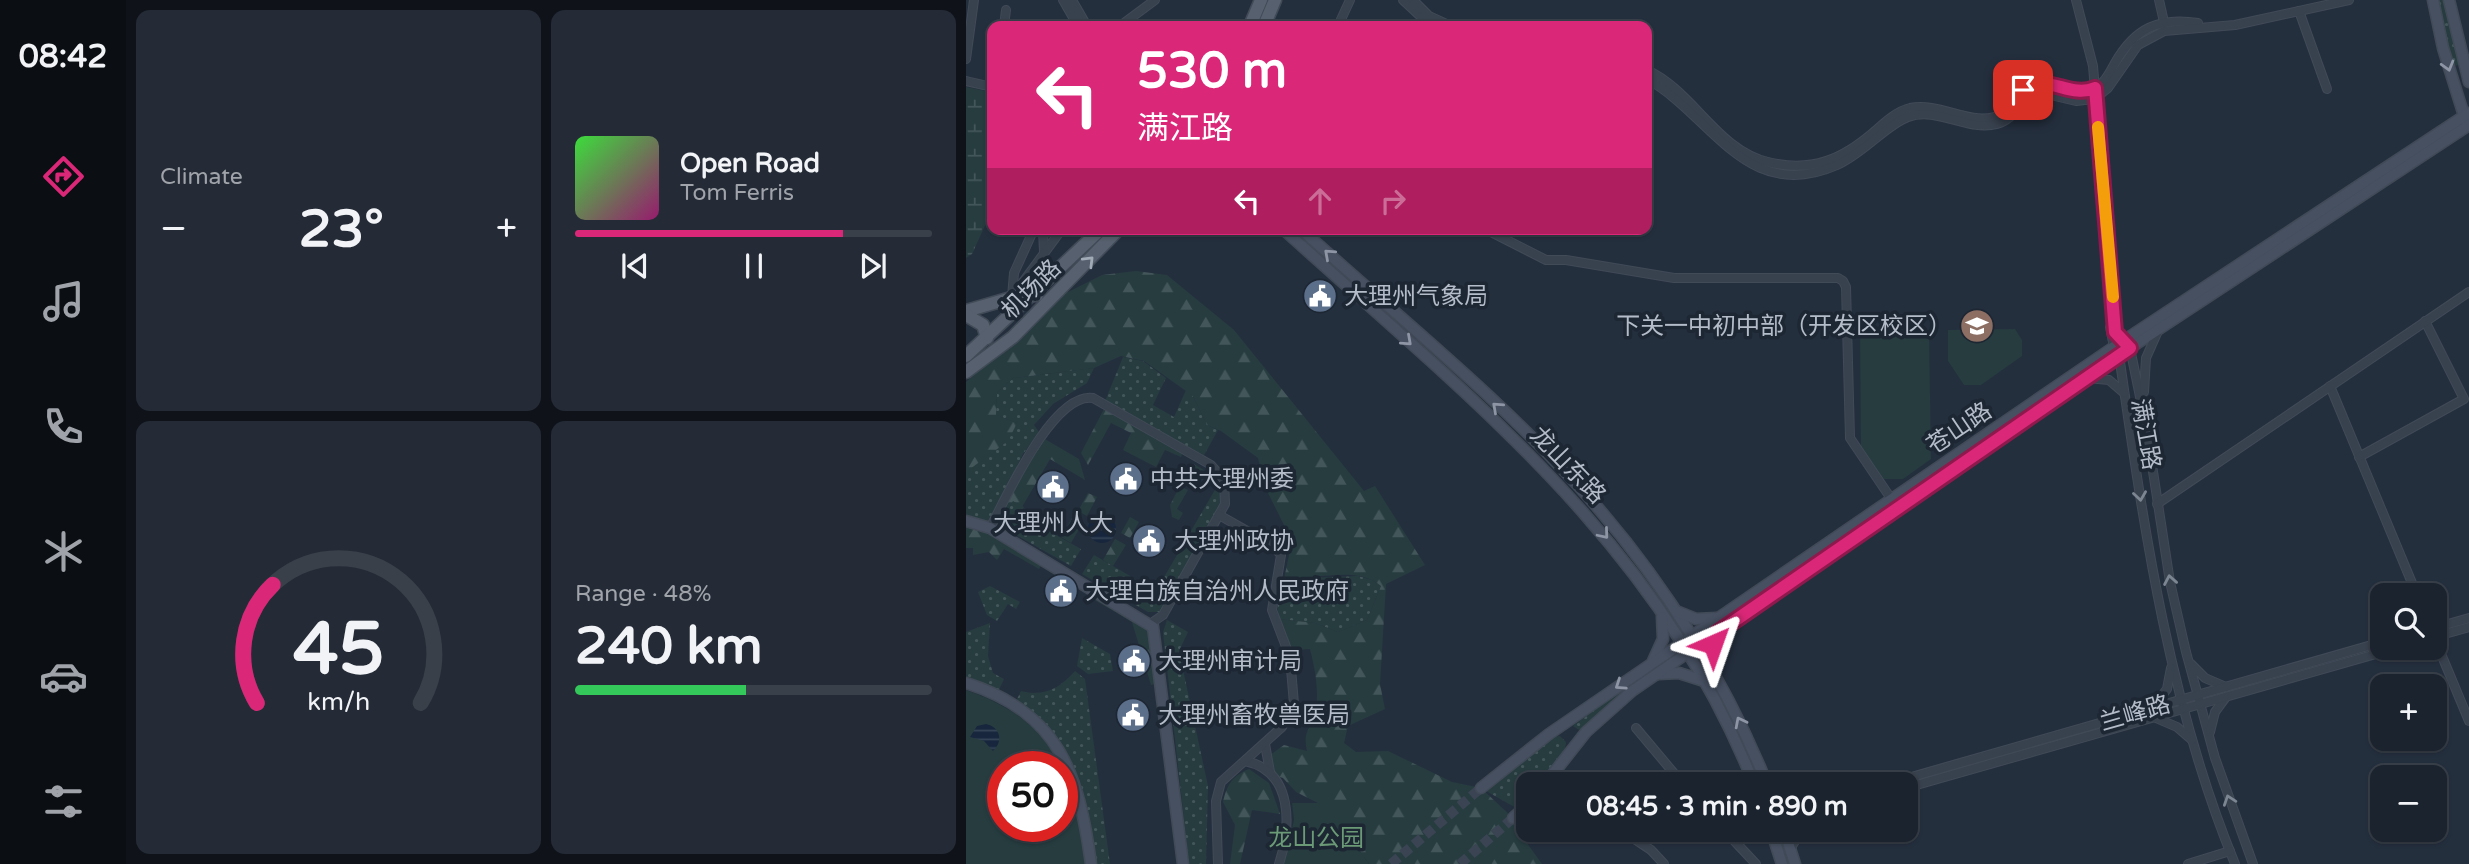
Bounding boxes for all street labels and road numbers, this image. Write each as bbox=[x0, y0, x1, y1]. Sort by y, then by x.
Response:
street label: 机场路 bbox=[996, 254, 1067, 325]
street label: 苍山路 bbox=[1921, 396, 1997, 461]
street label: 满江路 bbox=[2125, 396, 2166, 472]
street label: 龙山东路 bbox=[1524, 421, 1611, 510]
street label: 兰峰路 bbox=[2097, 690, 2174, 737]

